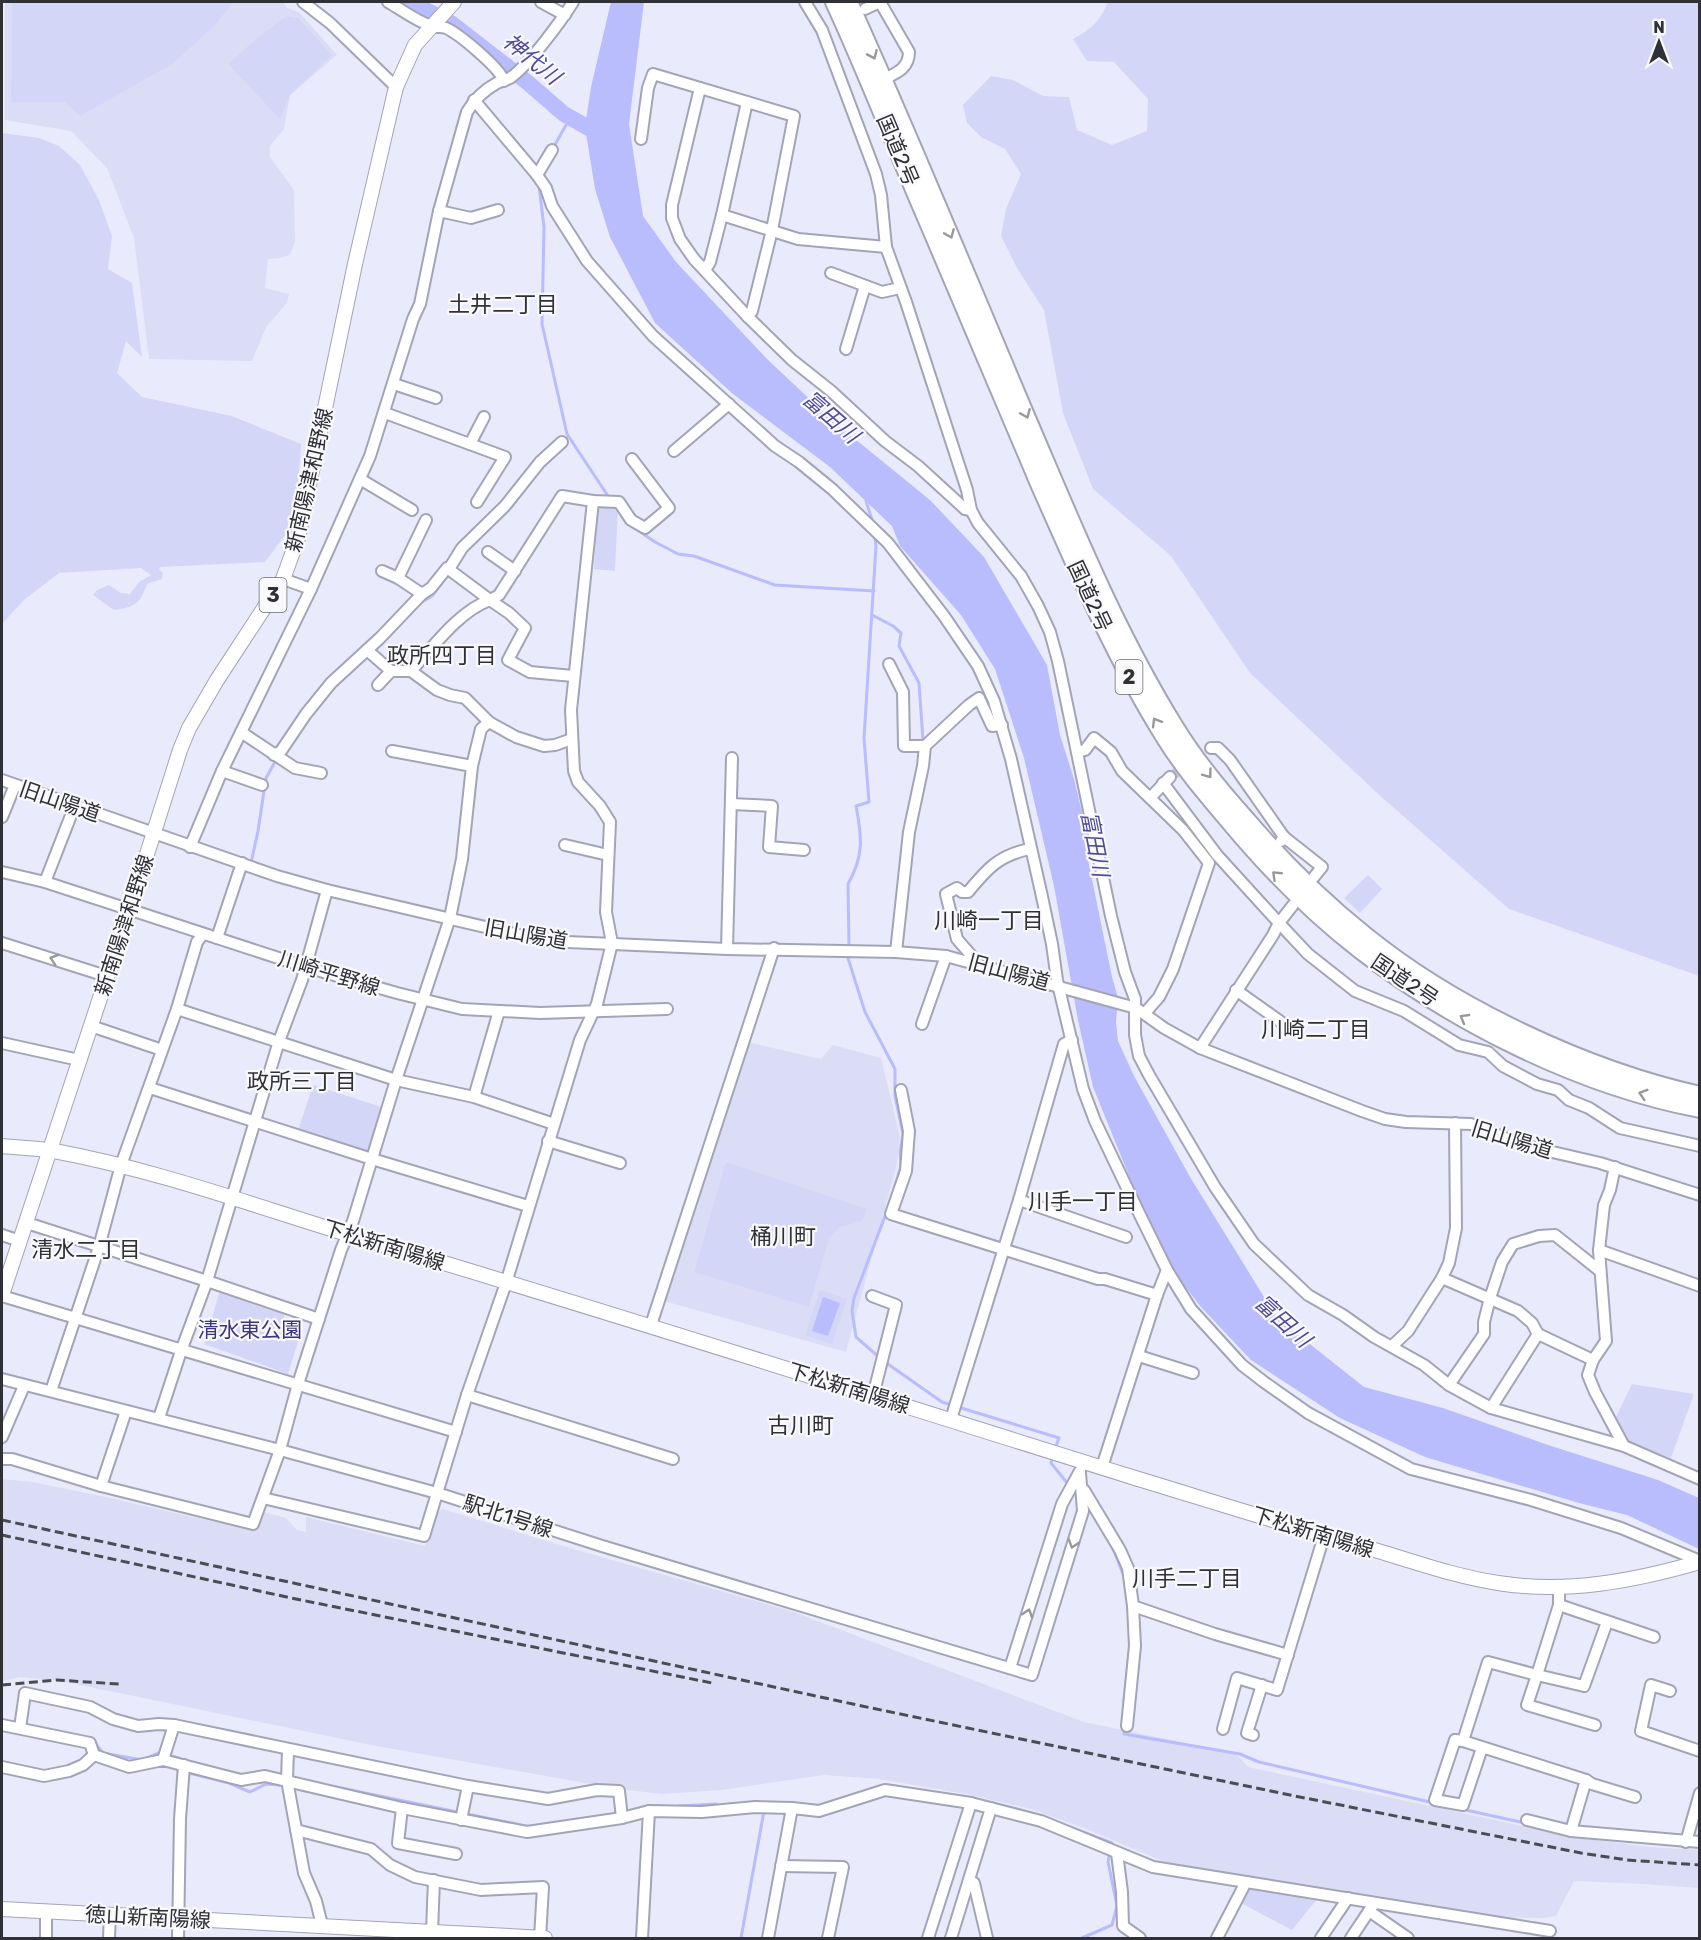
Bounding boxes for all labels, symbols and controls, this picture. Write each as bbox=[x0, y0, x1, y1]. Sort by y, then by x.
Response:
north arrow bbox=[1629, 12, 1689, 72]
text: N bbox=[1653, 18, 1665, 37]
water label: 神代川 bbox=[498, 28, 568, 92]
one-way arrow bbox=[866, 48, 878, 59]
street label: 国道2号 bbox=[872, 110, 924, 190]
one-way arrow bbox=[943, 228, 955, 239]
district label: 土井二丁目 bbox=[448, 291, 558, 318]
water label: 富田川 bbox=[797, 385, 866, 450]
street label: 新南陽津和野線 bbox=[280, 406, 338, 554]
one-way arrow bbox=[1019, 407, 1031, 418]
street label: 国道2号 bbox=[1063, 557, 1117, 635]
road number: 3 bbox=[260, 578, 286, 612]
district label: 政所四丁目 bbox=[387, 642, 497, 669]
road number: 2 bbox=[1116, 660, 1142, 694]
one-way arrow bbox=[1151, 718, 1163, 728]
one-way arrow bbox=[1201, 767, 1212, 778]
street label: 旧山陽道 bbox=[16, 776, 104, 826]
water label: 富田川 bbox=[1075, 809, 1115, 881]
street label: 新南陽津和野線 bbox=[89, 851, 159, 999]
one-way arrow bbox=[1273, 871, 1284, 882]
district label: 川崎一丁目 bbox=[934, 907, 1044, 934]
street label: 旧山陽道 bbox=[482, 914, 570, 954]
street label: 川崎平野線 bbox=[275, 946, 383, 1000]
street label: 旧山陽道 bbox=[965, 949, 1053, 995]
street label: 国道2号 bbox=[1367, 949, 1443, 1011]
one-way arrow bbox=[49, 954, 60, 966]
one-way arrow bbox=[1460, 1014, 1470, 1025]
district label: 川崎二丁目 bbox=[1261, 1016, 1371, 1043]
district label: 政所三丁目 bbox=[247, 1068, 357, 1095]
one-way arrow bbox=[1638, 1089, 1649, 1101]
street label: 旧山陽道 bbox=[1468, 1115, 1556, 1163]
district label: 川手一丁目 bbox=[1028, 1188, 1138, 1215]
street label: 下松新南陽線 bbox=[320, 1215, 448, 1275]
district label: 桶川町 bbox=[750, 1223, 816, 1250]
district label: 清水二丁目 bbox=[31, 1236, 141, 1263]
water label: 富田川 bbox=[1249, 1289, 1318, 1354]
park label: 清水東公園 bbox=[198, 1317, 303, 1342]
street label: 下松新南陽線 bbox=[785, 1358, 913, 1418]
district label: 古川町 bbox=[768, 1412, 834, 1439]
street label: 駅北1号線 bbox=[460, 1490, 556, 1542]
street label: 下松新南陽線 bbox=[1249, 1502, 1377, 1562]
one-way arrow bbox=[1068, 1538, 1080, 1549]
district label: 川手二丁目 bbox=[1132, 1565, 1242, 1592]
one-way arrow bbox=[1021, 1608, 1033, 1619]
street label: 徳山新南陽線 bbox=[84, 1901, 212, 1933]

